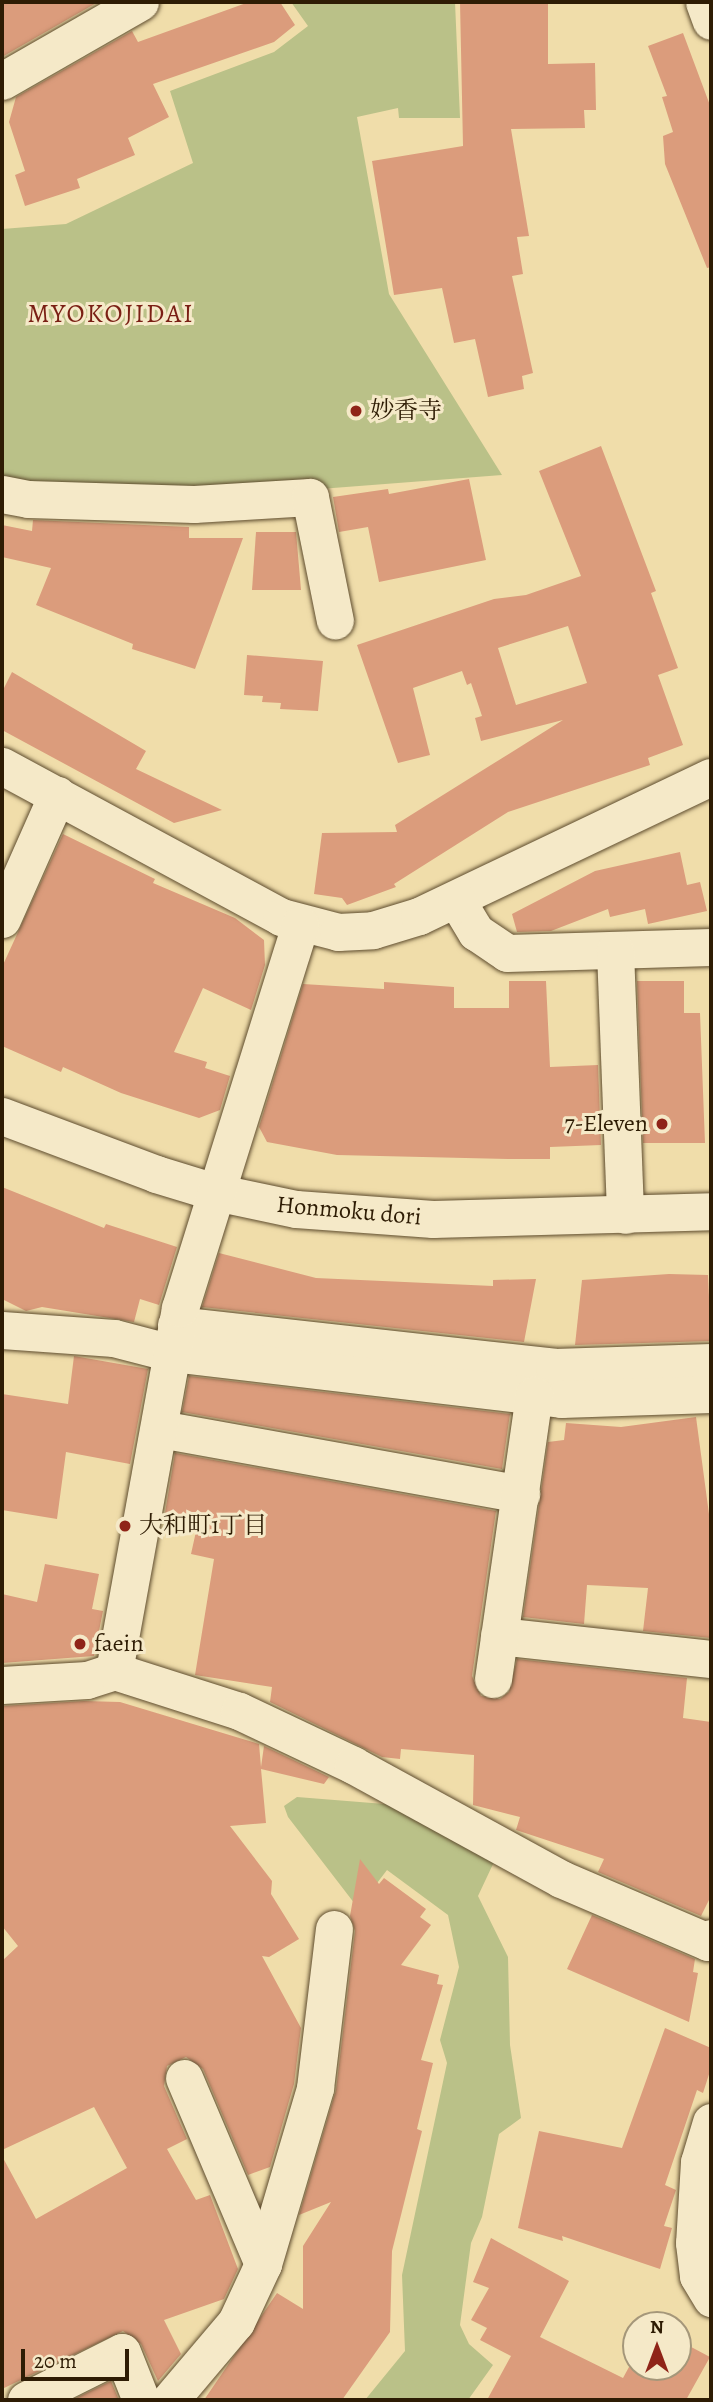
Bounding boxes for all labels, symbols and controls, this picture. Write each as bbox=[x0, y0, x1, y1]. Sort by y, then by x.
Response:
district label: MYOKOJIDAI bbox=[29, 298, 193, 330]
place label: 妙香寺 bbox=[370, 397, 442, 425]
marker: 妙香寺 bbox=[348, 403, 364, 419]
place label: 7-Eleven bbox=[565, 1110, 648, 1138]
marker: 7-Eleven bbox=[654, 1116, 670, 1132]
street label: Honmoku dori bbox=[275, 1190, 423, 1232]
place label: 大和町1丁目 bbox=[139, 1512, 267, 1540]
marker: 大和町1丁目 bbox=[117, 1518, 133, 1534]
place label: faein bbox=[94, 1630, 144, 1658]
marker: faein bbox=[72, 1636, 88, 1652]
north arrow bbox=[622, 2311, 692, 2381]
text: N bbox=[650, 2314, 664, 2340]
scale bar bbox=[24, 2336, 133, 2380]
text: 20 m bbox=[34, 2347, 77, 2375]

